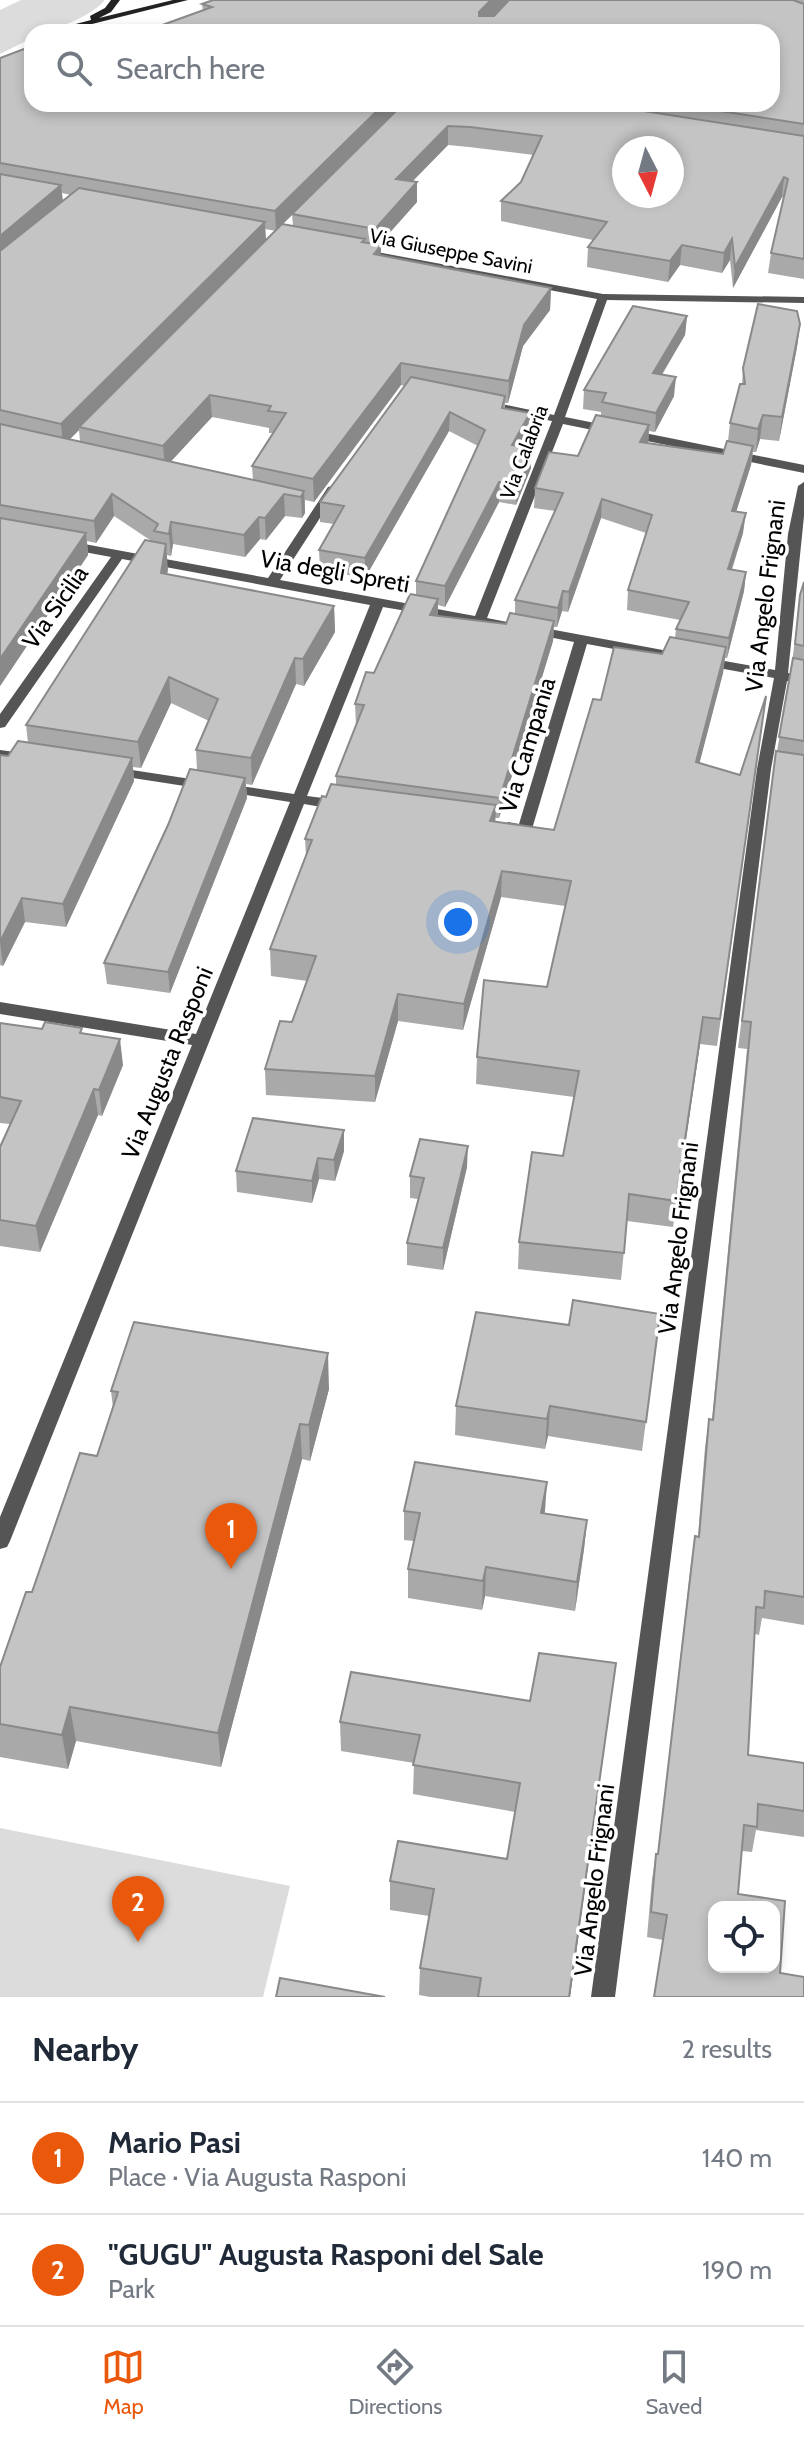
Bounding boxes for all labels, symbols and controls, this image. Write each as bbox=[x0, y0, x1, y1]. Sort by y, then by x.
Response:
search box bbox=[24, 24, 780, 112]
icon: search bbox=[52, 46, 96, 90]
text: Search here bbox=[116, 50, 265, 87]
north arrow bbox=[612, 136, 684, 208]
street label: Via Giuseppe Savini bbox=[368, 223, 534, 279]
street label: Via Calabria bbox=[495, 401, 553, 502]
street label: Via Angelo Frignani bbox=[739, 498, 791, 694]
street label: Via degli Spreti bbox=[258, 544, 412, 598]
street label: Via Sicilia bbox=[16, 559, 94, 654]
street label: Via Campania bbox=[493, 673, 561, 816]
your location bbox=[438, 902, 478, 942]
street label: Via Augusta Rasponi bbox=[115, 962, 219, 1164]
street label: Via Angelo Frignani bbox=[652, 1140, 704, 1336]
pin: 1 bbox=[205, 1503, 257, 1569]
street label: Via Angelo Frignani bbox=[568, 1782, 620, 1978]
pin: 2 bbox=[112, 1876, 164, 1942]
map controls bbox=[708, 1901, 780, 1973]
button: locate bbox=[708, 1901, 780, 1973]
text: Nearby bbox=[32, 2028, 139, 2070]
text: 2 results bbox=[681, 2033, 772, 2065]
text: Mario Pasi bbox=[108, 2124, 241, 2161]
text: 1 bbox=[53, 2142, 63, 2174]
text: 140 m bbox=[702, 2142, 772, 2174]
text: Place · Via Augusta Rasponi bbox=[108, 2161, 406, 2193]
text: "GUGU" Augusta Rasponi del Sale bbox=[108, 2236, 544, 2273]
text: 2 bbox=[51, 2254, 65, 2286]
text: 190 m bbox=[702, 2254, 772, 2286]
text: Park bbox=[108, 2273, 155, 2305]
tab: Map bbox=[101, 2345, 145, 2420]
tab: Directions bbox=[348, 2345, 442, 2420]
tab: Saved bbox=[645, 2345, 703, 2420]

